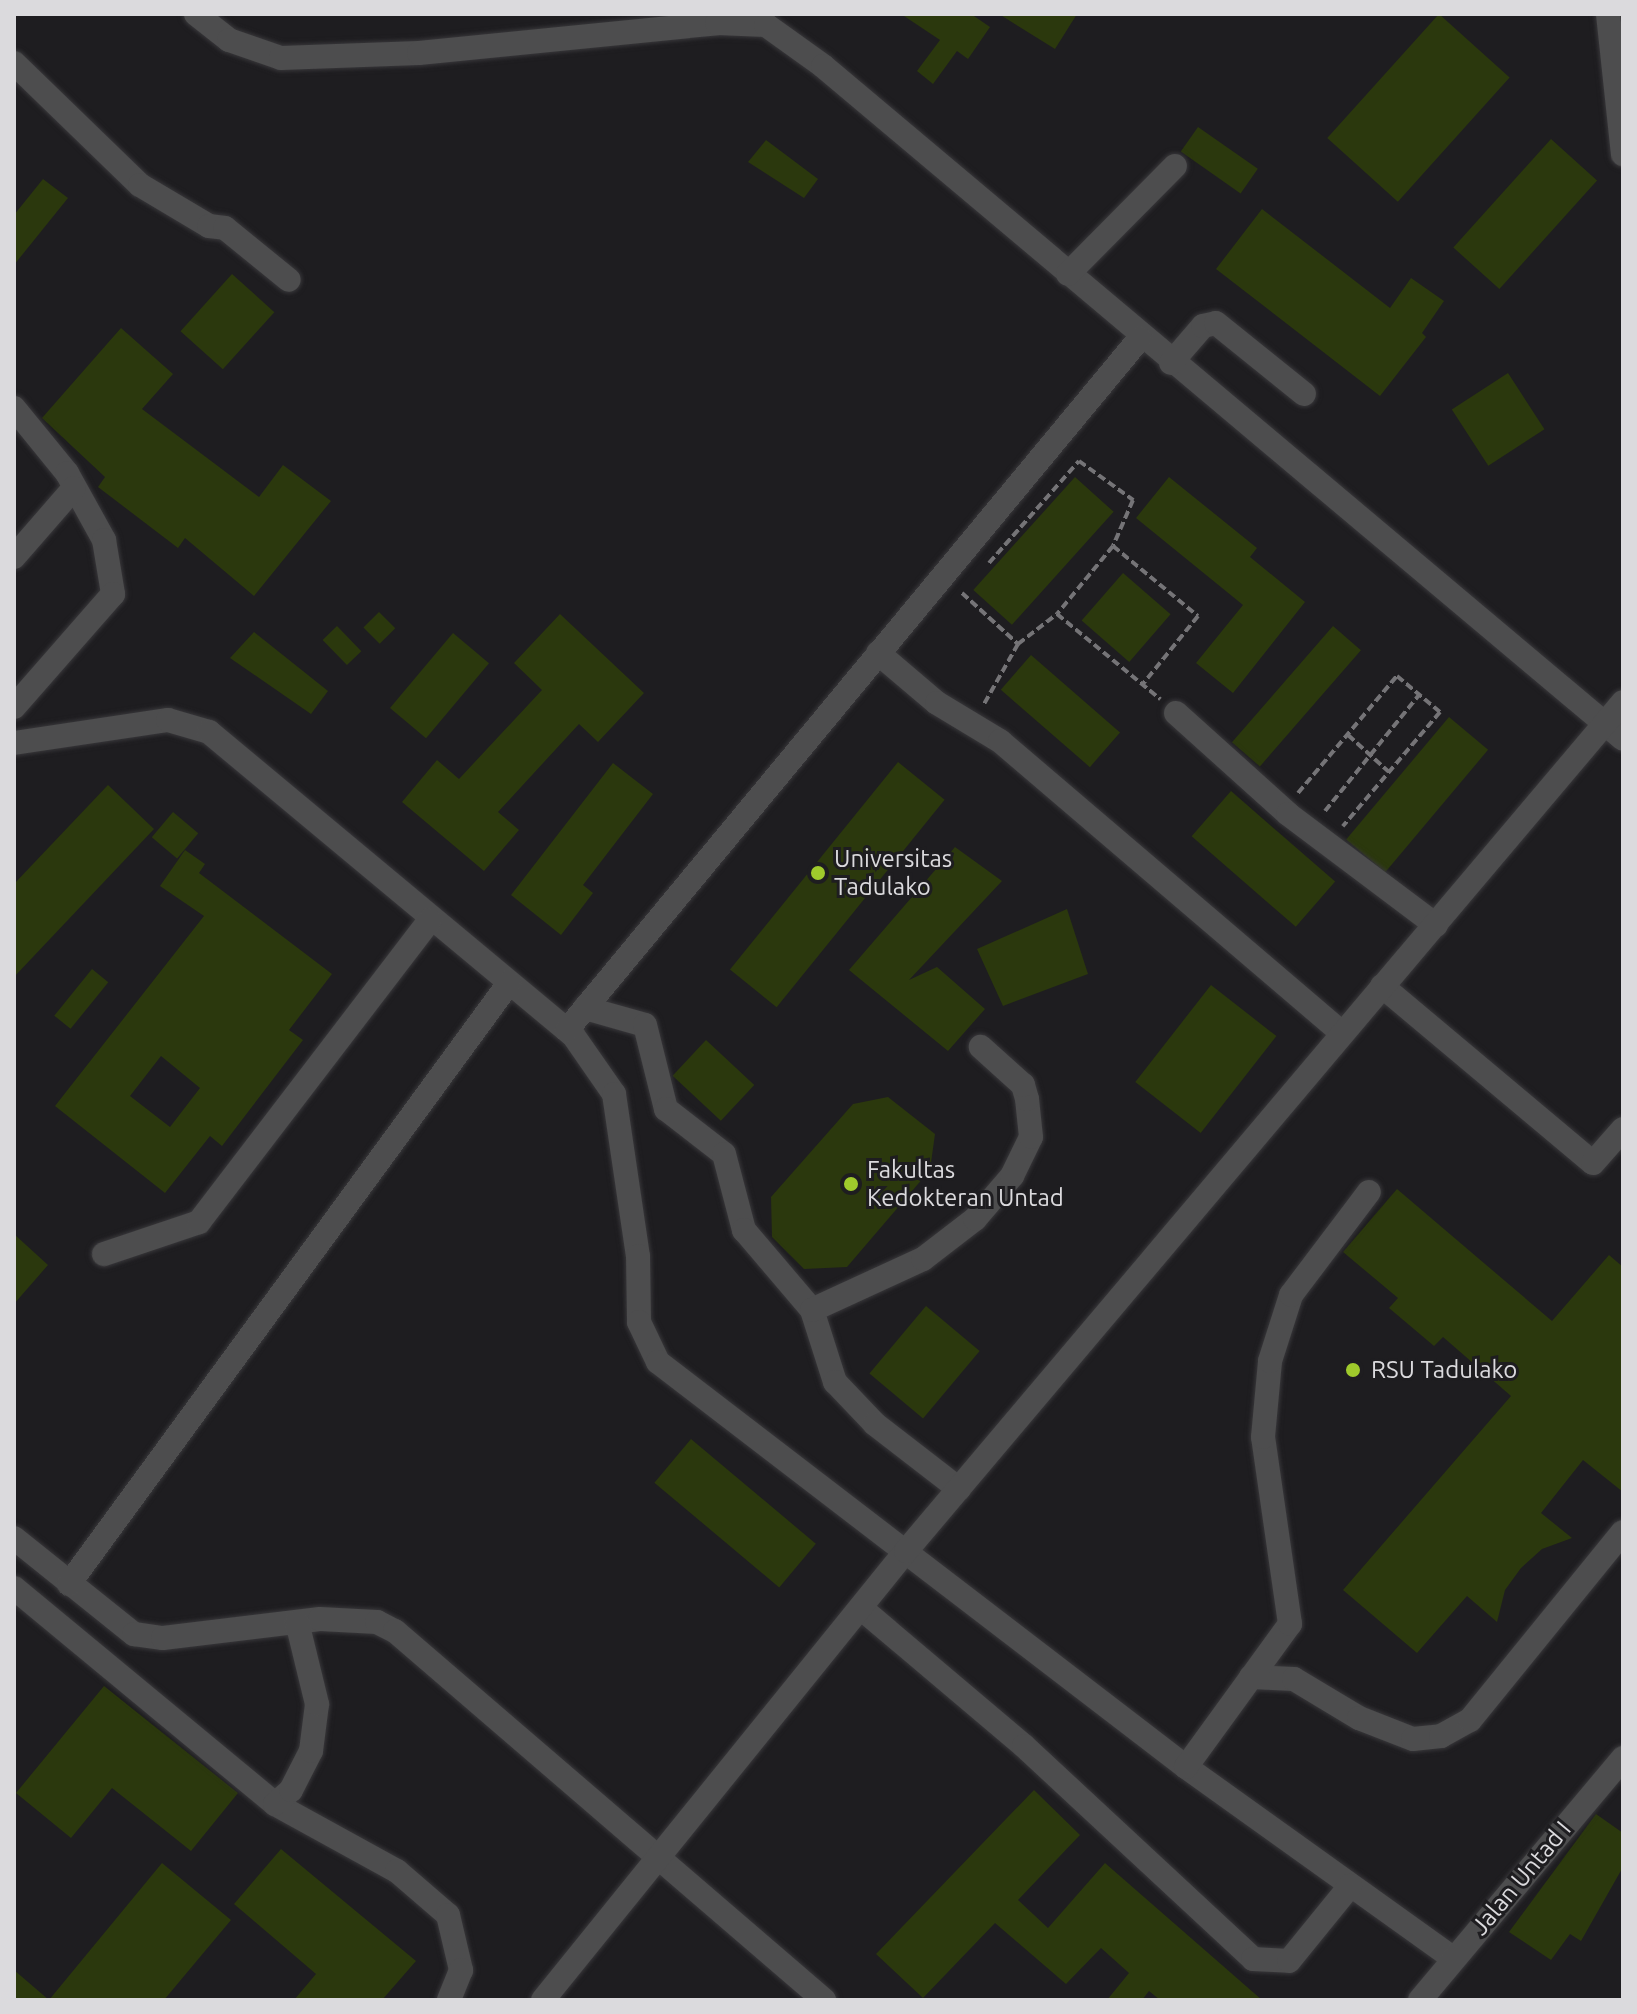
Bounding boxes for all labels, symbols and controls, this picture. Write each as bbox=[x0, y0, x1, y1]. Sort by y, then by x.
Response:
place label: Universitas Tadulako bbox=[834, 845, 952, 901]
marker: Universitas Tadulako bbox=[809, 864, 827, 882]
place label: Fakultas Kedokteran Untad bbox=[867, 1156, 1064, 1212]
marker: Fakultas Kedokteran Untad bbox=[842, 1175, 860, 1193]
place label: RSU Tadulako bbox=[1371, 1356, 1517, 1384]
marker: RSU Tadulako bbox=[1342, 1359, 1364, 1381]
street label: Jalan Untad I bbox=[1465, 1815, 1577, 1941]

